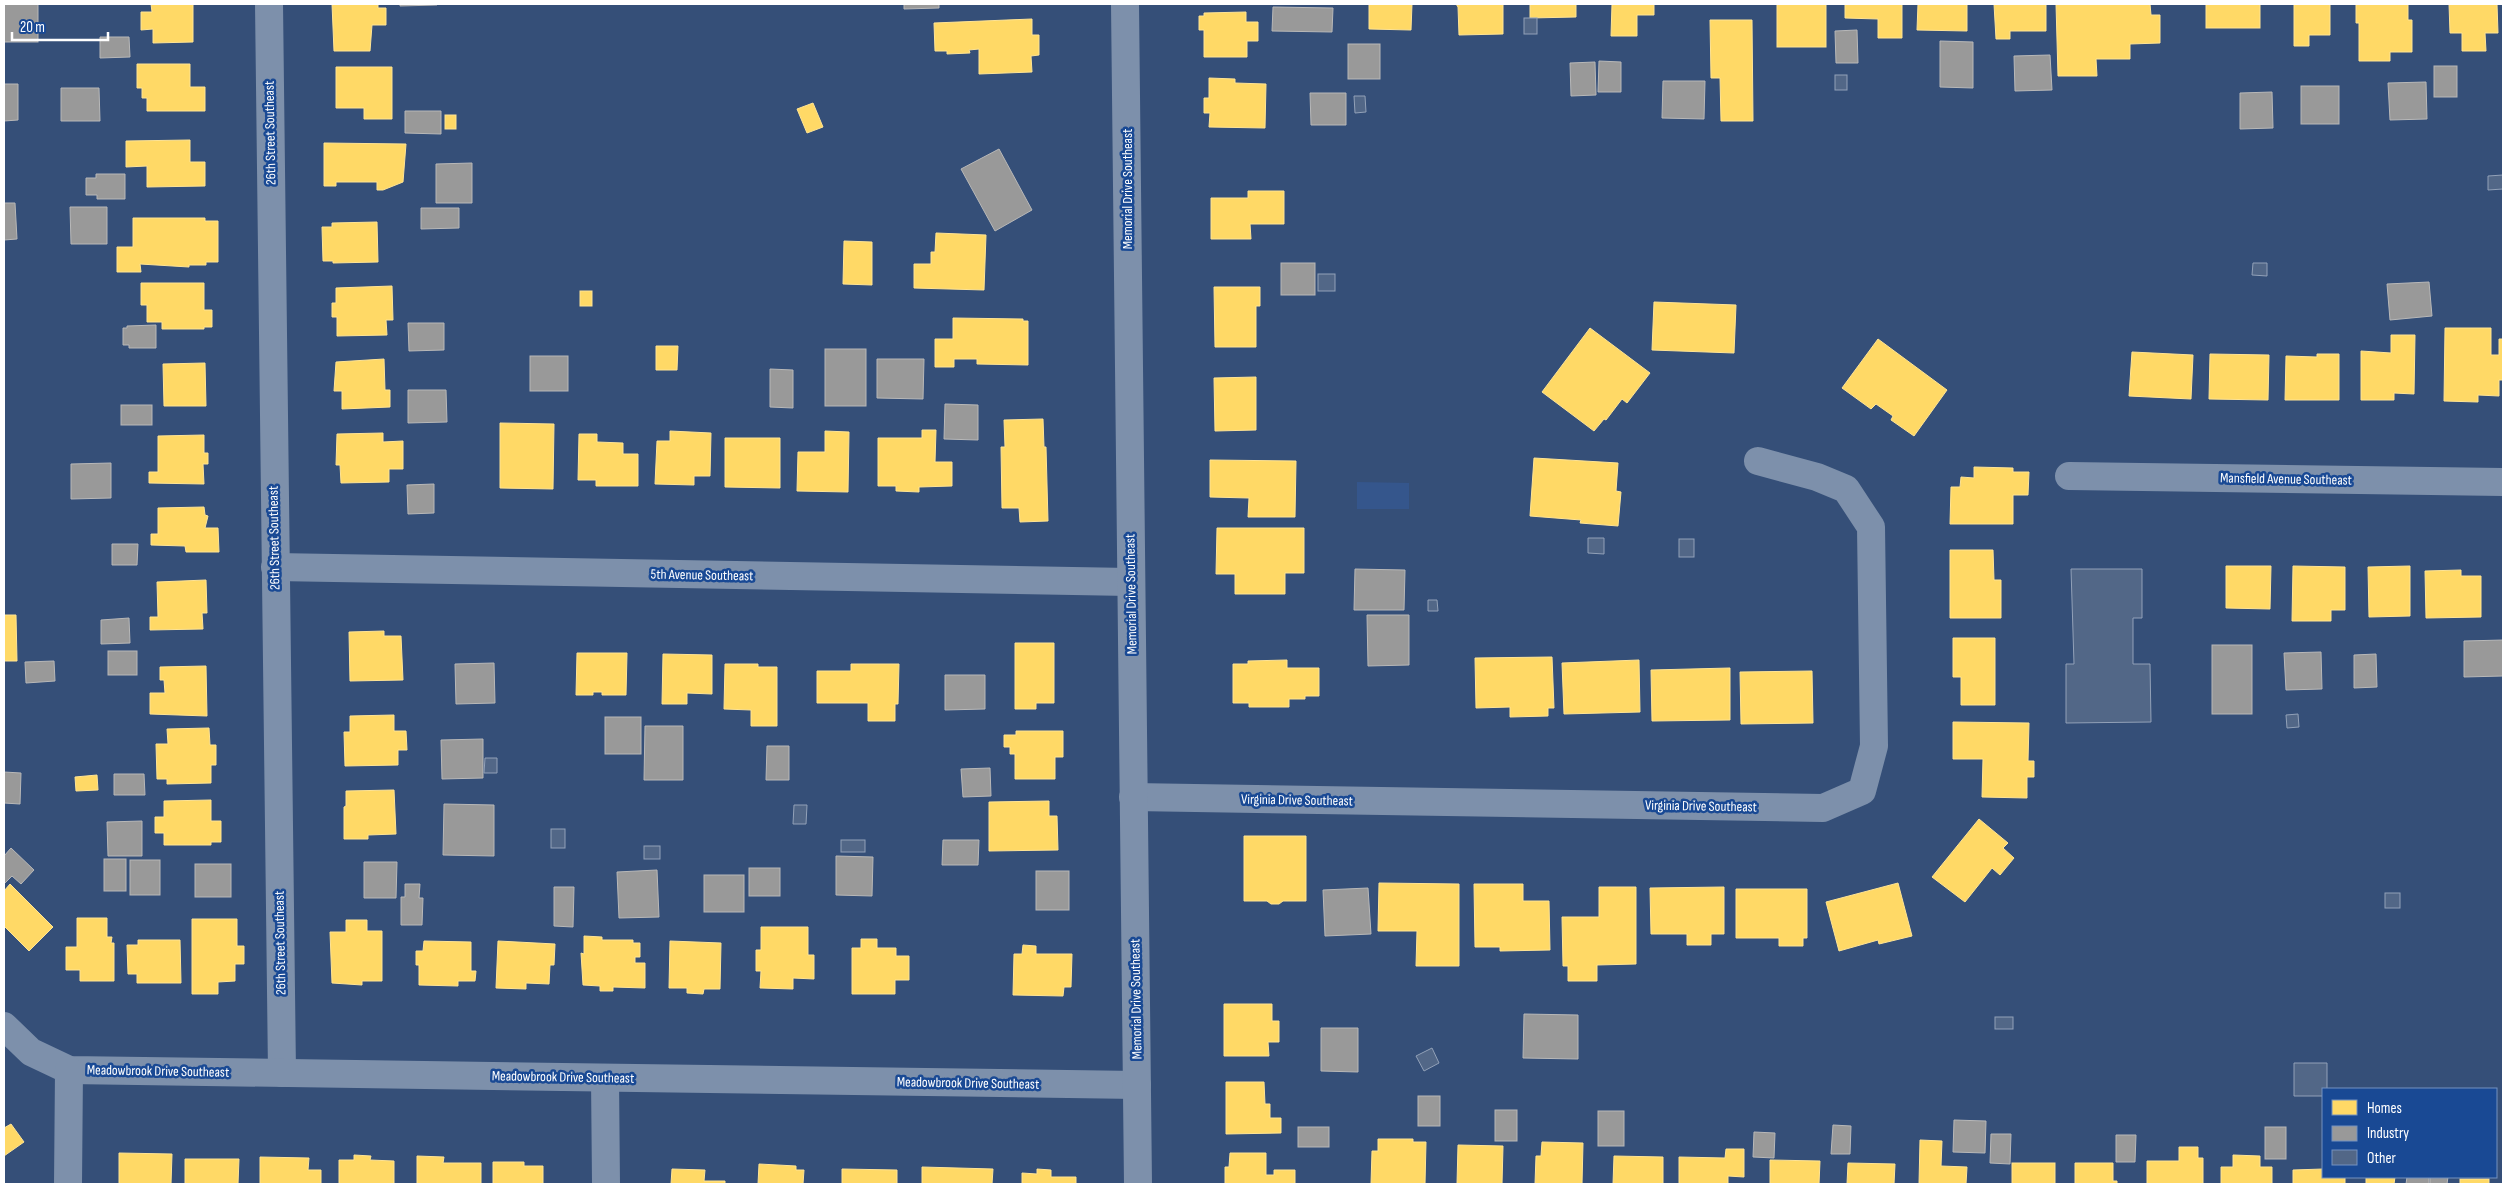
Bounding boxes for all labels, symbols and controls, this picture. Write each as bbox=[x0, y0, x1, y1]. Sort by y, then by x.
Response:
scale bar bbox=[12, 10, 109, 42]
text: 20 m bbox=[20, 18, 45, 37]
street label: 26th Street Southeast bbox=[261, 81, 279, 185]
street label: Memorial Drive Southeast bbox=[1119, 129, 1136, 249]
street label: Mansfield Avenue Southeast bbox=[2220, 469, 2352, 489]
street label: 26th Street Southeast bbox=[265, 486, 283, 590]
street label: Memorial Drive Southeast bbox=[1121, 534, 1141, 654]
street label: 5th Avenue Southeast bbox=[650, 566, 754, 584]
street label: Virginia Drive Southeast bbox=[1241, 791, 1353, 809]
street label: Virginia Drive Southeast bbox=[1645, 797, 1757, 815]
street label: 26th Street Southeast bbox=[271, 891, 289, 995]
street label: Memorial Drive Southeast bbox=[1126, 939, 1146, 1059]
street label: Meadowbrook Drive Southeast bbox=[87, 1061, 229, 1081]
street label: Meadowbrook Drive Southeast bbox=[492, 1067, 634, 1087]
street label: Meadowbrook Drive Southeast bbox=[897, 1073, 1039, 1093]
legend bbox=[2322, 1088, 2497, 1178]
text: Homes bbox=[2367, 1099, 2402, 1118]
text: Industry bbox=[2367, 1124, 2409, 1143]
text: Other bbox=[2367, 1149, 2396, 1168]

